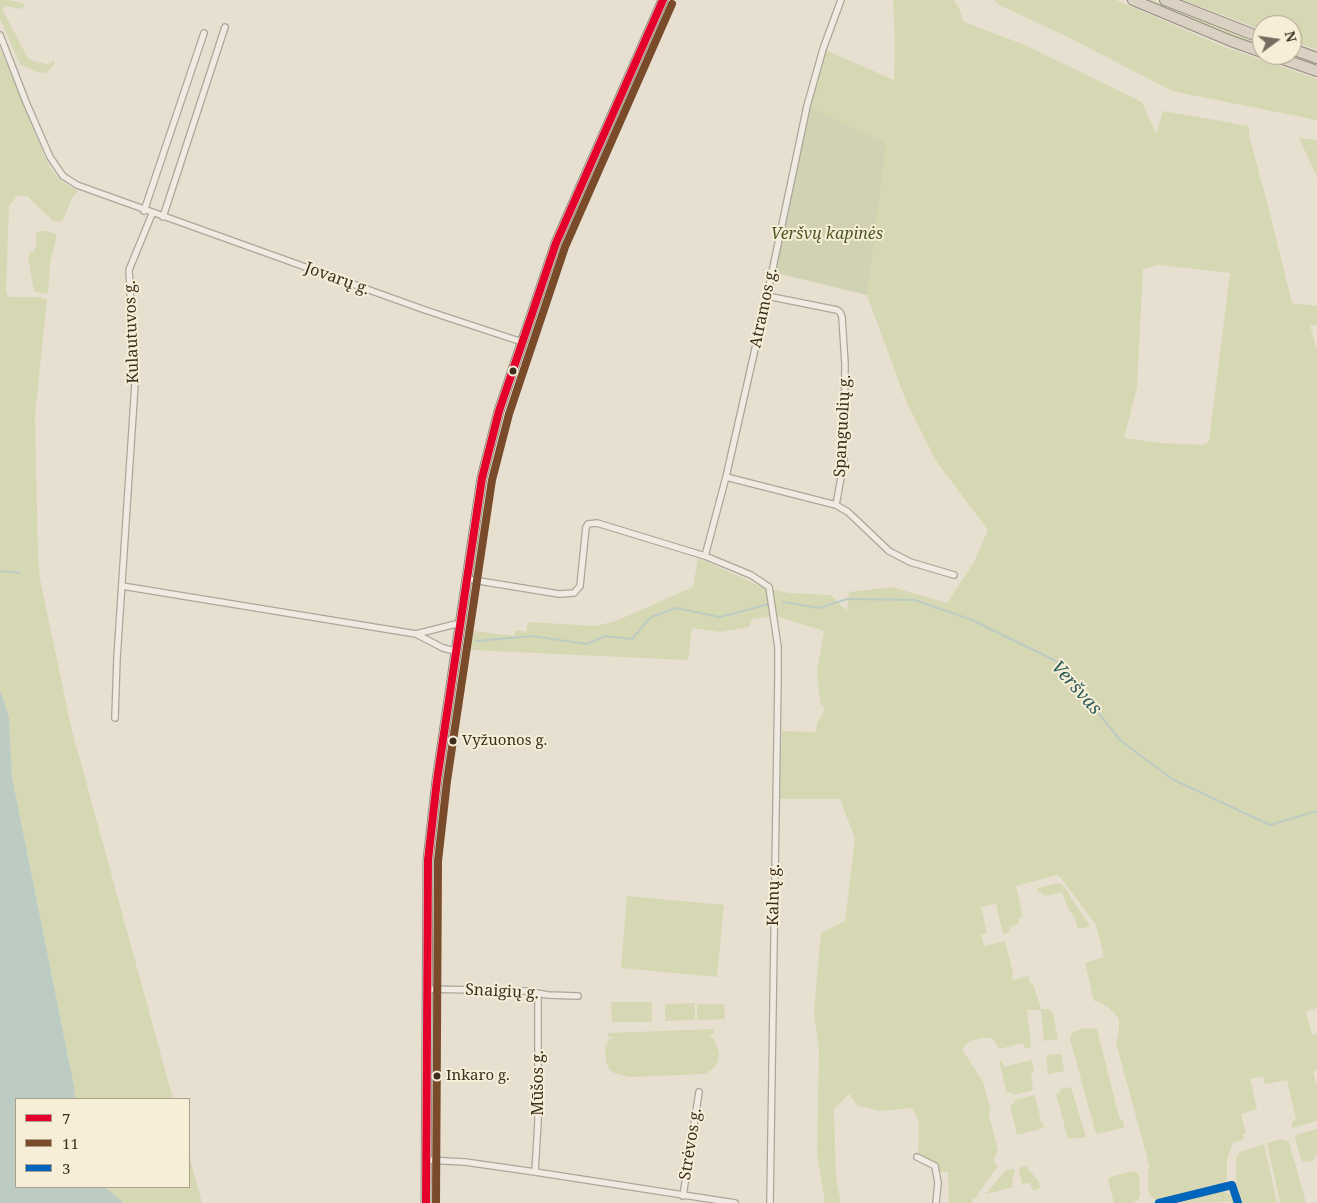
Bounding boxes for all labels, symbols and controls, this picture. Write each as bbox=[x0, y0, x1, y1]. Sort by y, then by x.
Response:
north arrow bbox=[1252, 15, 1302, 65]
text: N bbox=[1281, 29, 1302, 44]
park label: Veršvų kapinės bbox=[771, 224, 883, 244]
street label: Jovarų g. bbox=[302, 258, 372, 300]
street label: Atramos g. bbox=[746, 266, 782, 350]
street label: Kulautuvos g. bbox=[121, 280, 143, 384]
unlabelled marker bbox=[508, 366, 518, 376]
street label: Spanguolių g. bbox=[831, 374, 855, 478]
water label: Veršvas bbox=[1046, 657, 1106, 719]
place label: Vyžuonos g. bbox=[462, 732, 547, 750]
marker: Vyžuonos g. bbox=[448, 736, 458, 746]
street label: Kalnų g. bbox=[764, 864, 784, 926]
street label: Snaigių g. bbox=[465, 980, 539, 1004]
street label: Mūšos g. bbox=[528, 1050, 548, 1116]
place label: Inkaro g. bbox=[446, 1067, 510, 1085]
marker: Inkaro g. bbox=[432, 1071, 442, 1081]
legend bbox=[15, 1098, 190, 1188]
street label: Strėvos g. bbox=[676, 1106, 706, 1182]
text: 7 bbox=[62, 1108, 70, 1128]
text: 11 bbox=[62, 1133, 79, 1153]
text: 3 bbox=[62, 1158, 70, 1178]

